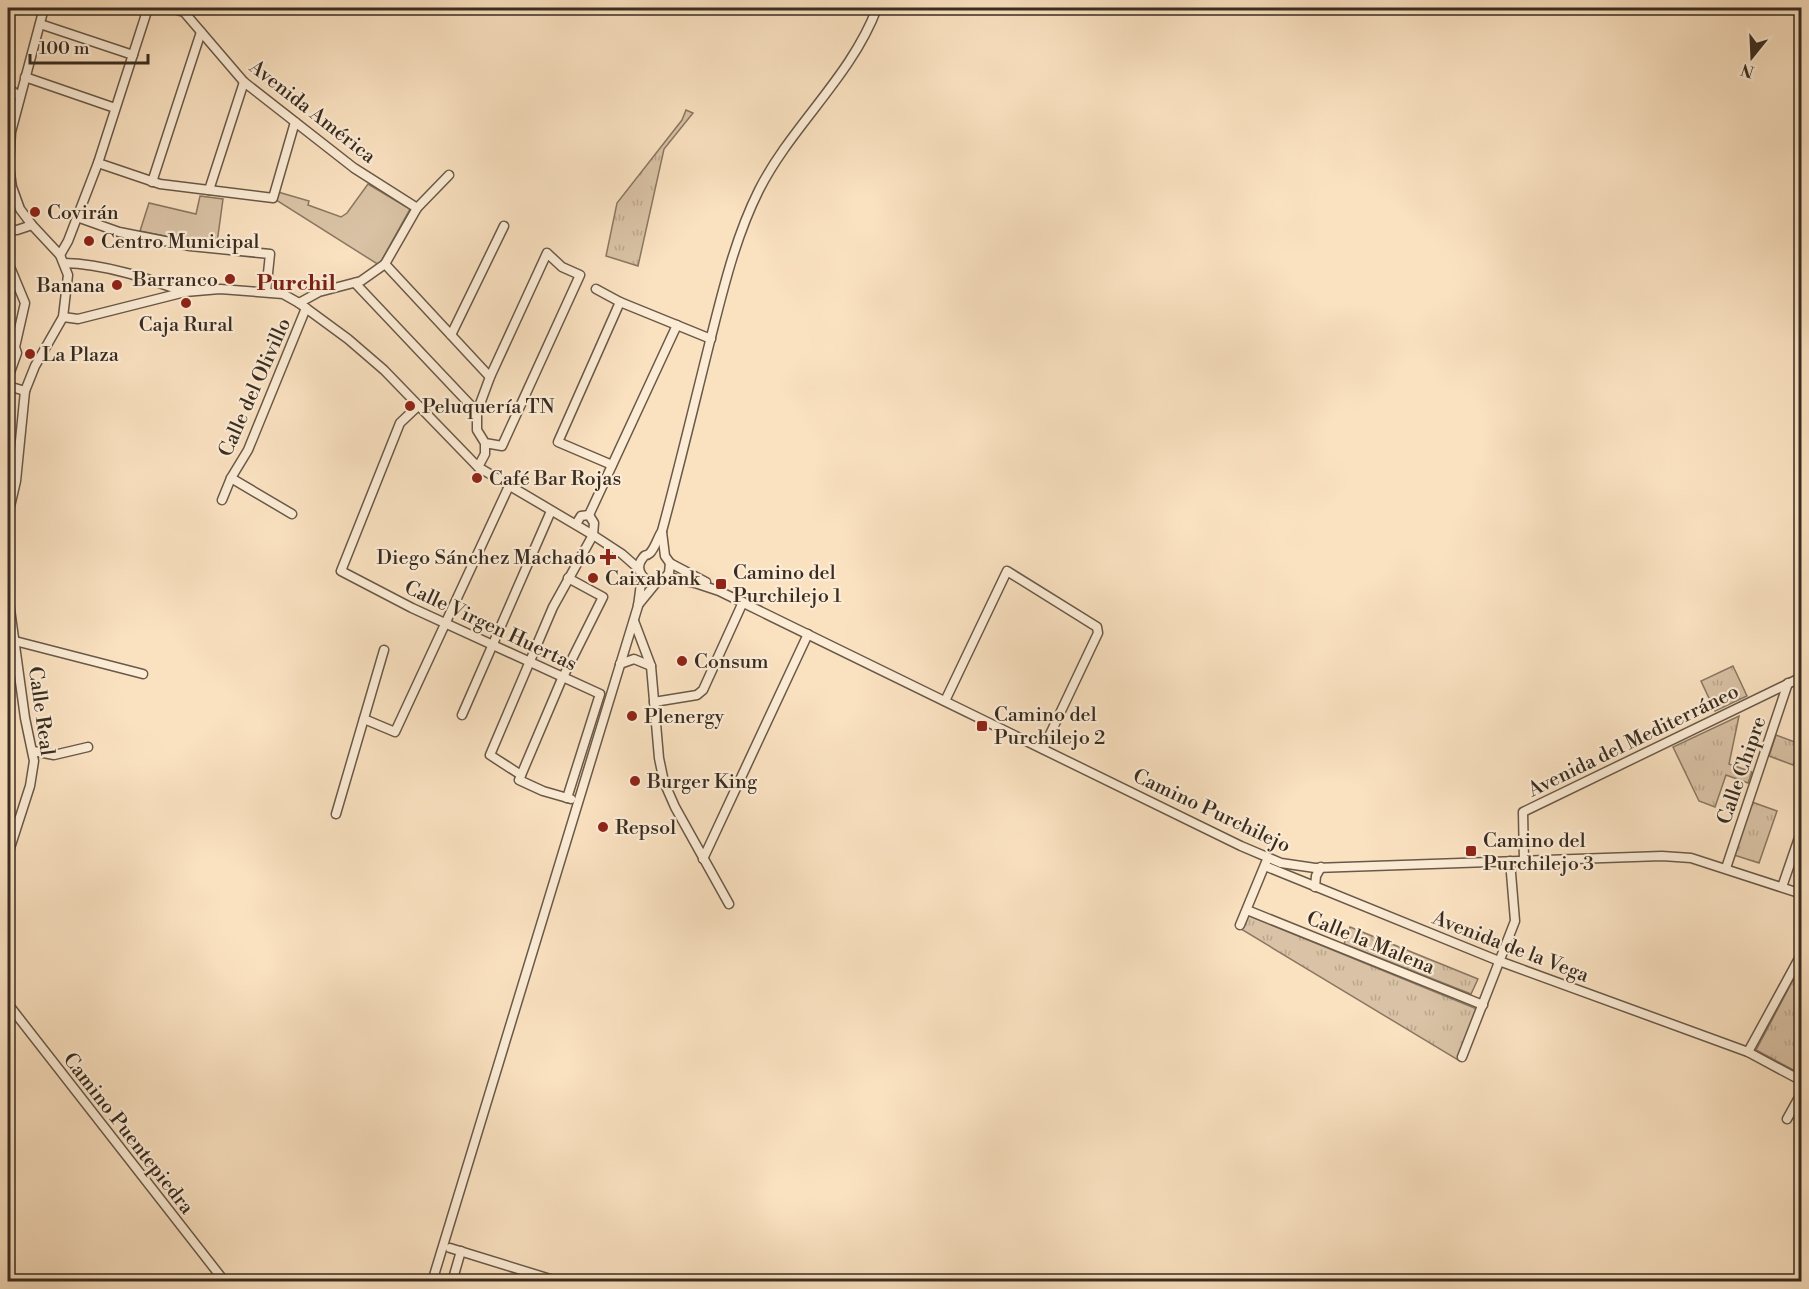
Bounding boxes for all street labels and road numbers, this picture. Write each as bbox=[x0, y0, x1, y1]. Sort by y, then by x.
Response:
street label: Avenida América bbox=[243, 54, 381, 170]
street label: Calle del Olivillo bbox=[214, 314, 297, 461]
street label: Calle Virgen Huertas bbox=[400, 575, 581, 677]
street label: Calle Real bbox=[22, 665, 59, 757]
street label: Avenida del Mediterráneo bbox=[1523, 679, 1743, 804]
street label: Calle Chipre bbox=[1712, 713, 1773, 828]
street label: Camino Purchilejo bbox=[1128, 764, 1294, 859]
street label: Calle la Malena bbox=[1303, 906, 1439, 981]
street label: Avenida de la Vega bbox=[1428, 906, 1593, 989]
street label: Camino Puentepiedra bbox=[57, 1048, 199, 1220]

